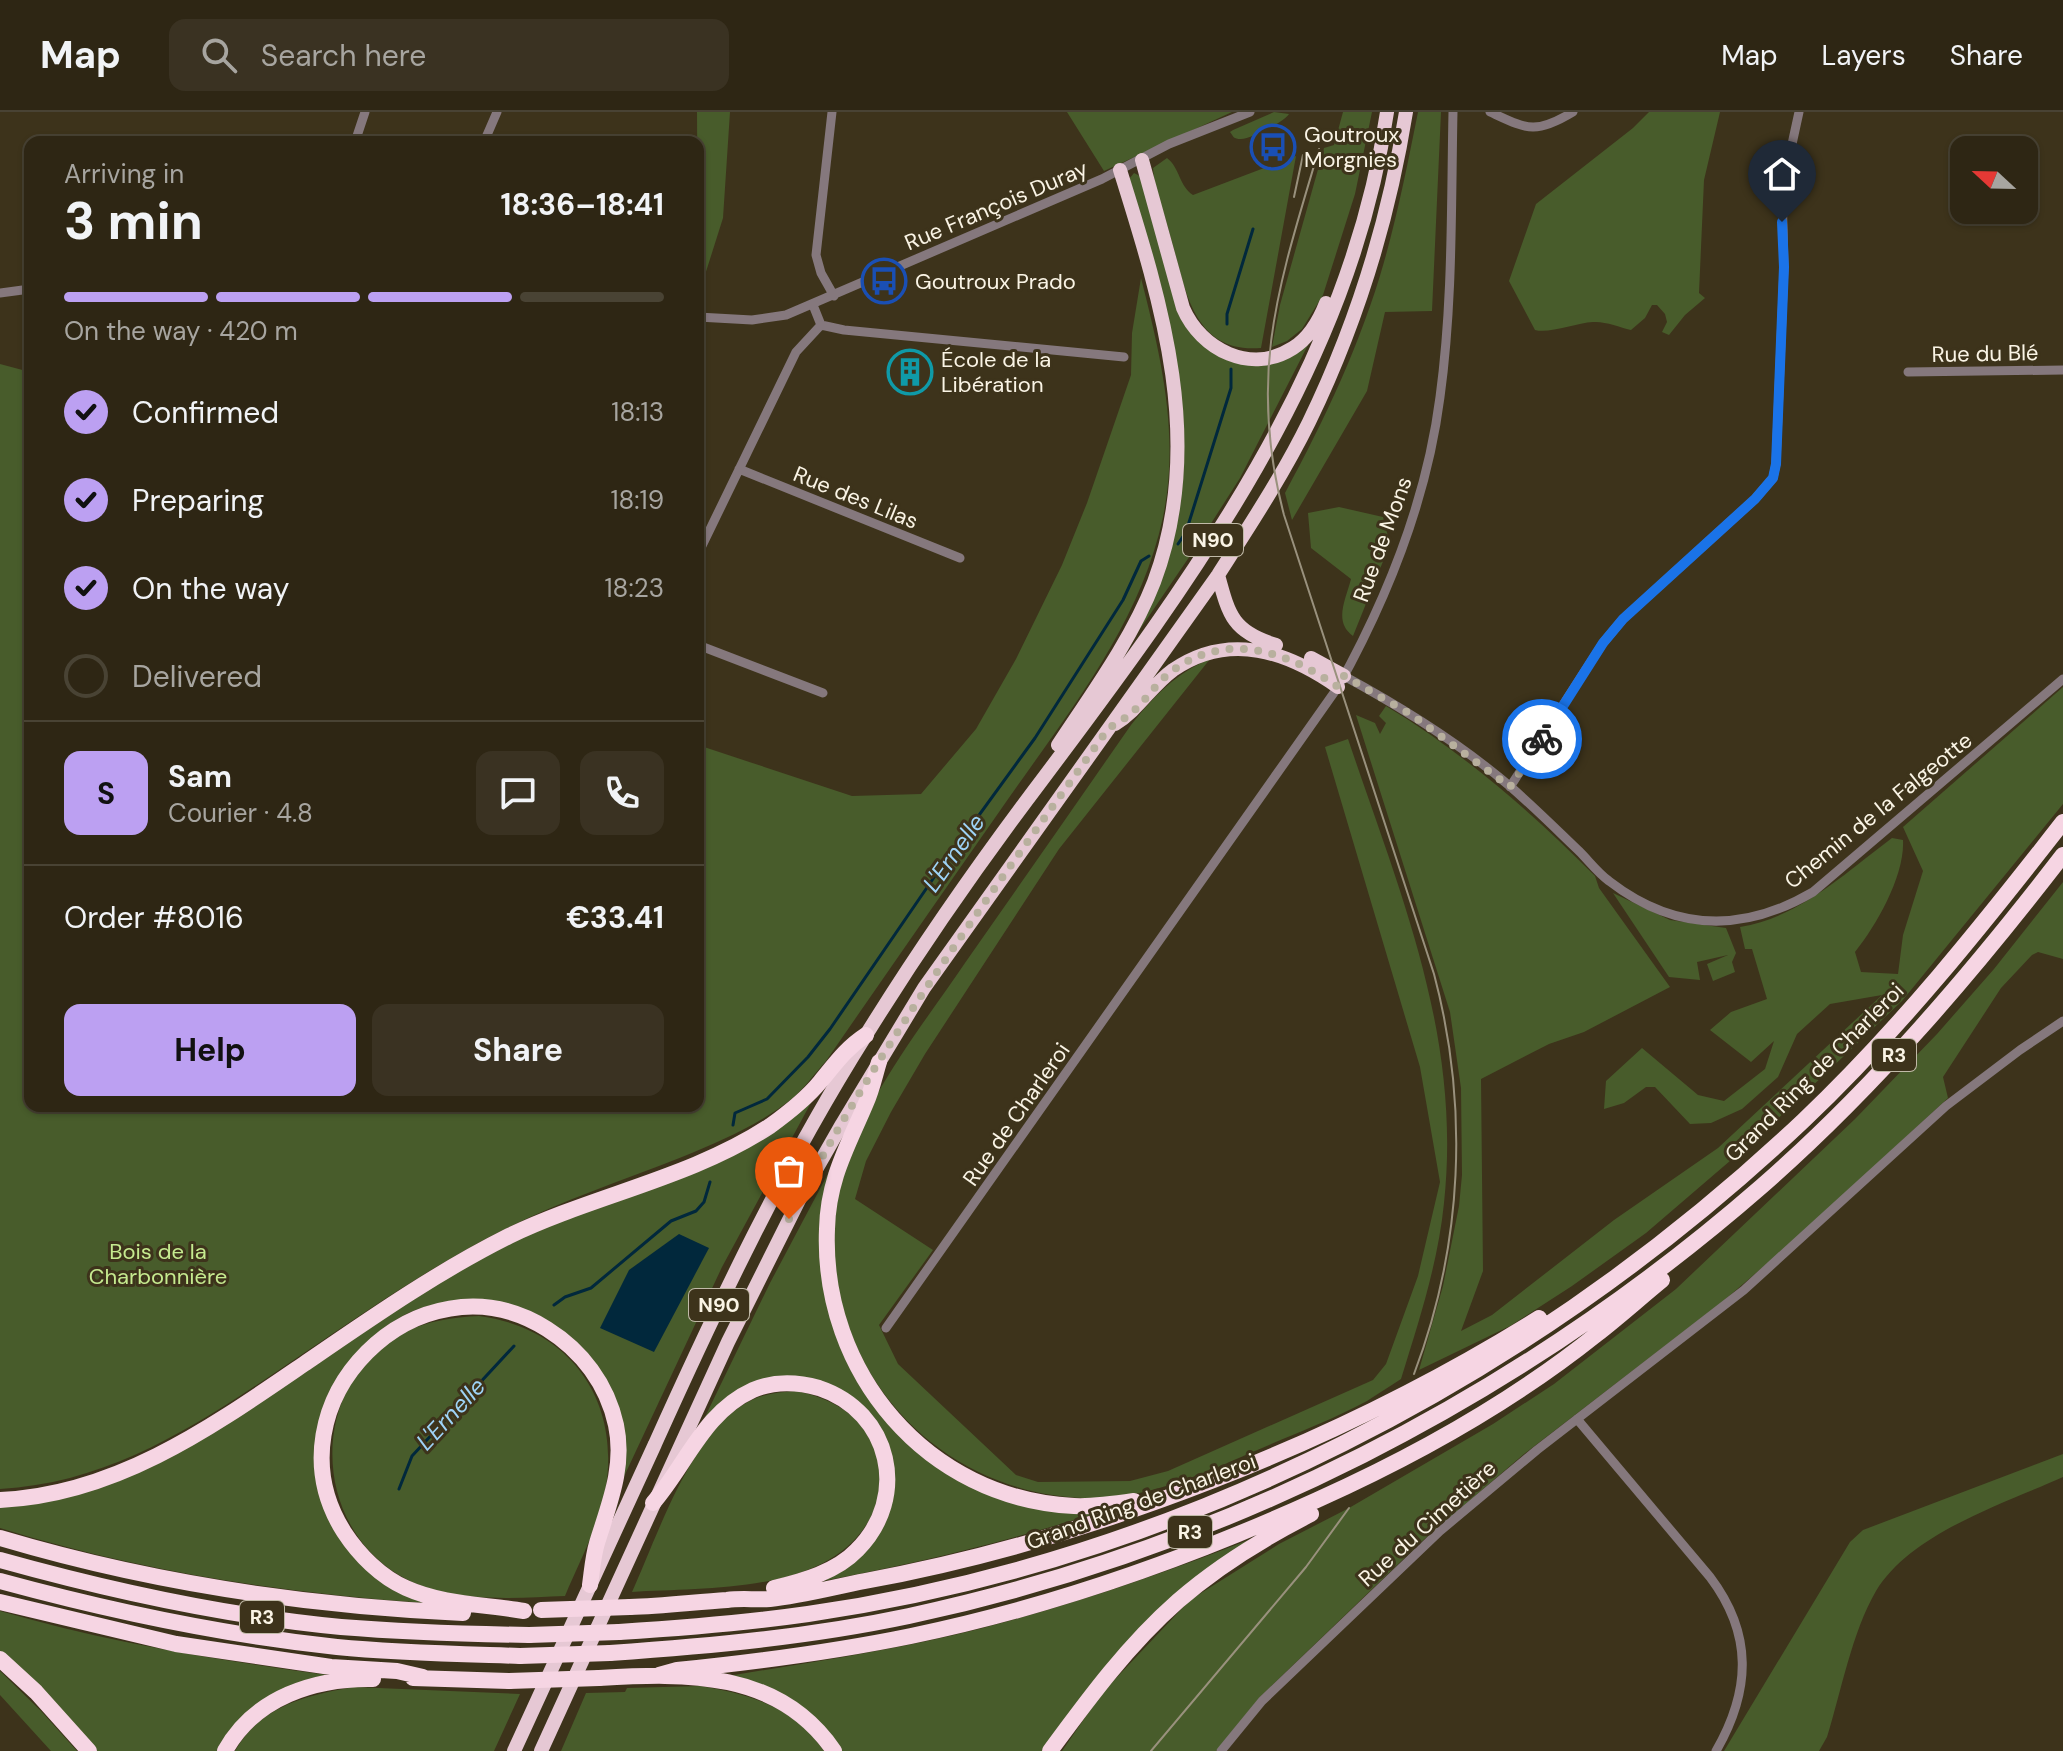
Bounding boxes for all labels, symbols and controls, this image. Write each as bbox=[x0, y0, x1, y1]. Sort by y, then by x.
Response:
search box bbox=[169, 19, 729, 91]
text: Map bbox=[40, 30, 121, 80]
icon: search bbox=[197, 33, 241, 77]
text: Search here bbox=[261, 36, 426, 75]
text: Map bbox=[1721, 37, 1778, 74]
text: Layers bbox=[1822, 37, 1906, 74]
text: Share bbox=[1950, 37, 2023, 74]
place label: Goutroux Morgnies bbox=[1304, 120, 1399, 174]
bus stop icon: Goutroux Morgnies bbox=[1249, 123, 1297, 171]
north arrow bbox=[1950, 136, 2038, 224]
map controls bbox=[1950, 136, 2038, 224]
pin bbox=[1748, 140, 1816, 222]
icon: home bbox=[1760, 152, 1804, 196]
street label: Rue François Duray bbox=[900, 154, 1092, 257]
text: Arriving in bbox=[64, 157, 184, 191]
text: 18:36–18:41 bbox=[501, 185, 664, 224]
text: 3 min bbox=[64, 187, 203, 255]
bus stop icon: Goutroux Prado bbox=[860, 257, 908, 305]
place label: Goutroux Prado bbox=[915, 267, 1076, 296]
text: On the way · 420 m bbox=[64, 314, 298, 348]
street label: Rue du Blé bbox=[1931, 338, 2039, 369]
place label: École de la Libération bbox=[941, 345, 1051, 399]
building icon: École de la Libération bbox=[886, 348, 934, 396]
icon: check bbox=[64, 390, 108, 434]
text: Confirmed bbox=[132, 393, 279, 432]
text: 18:13 bbox=[611, 395, 664, 429]
street label: Rue des Lilas bbox=[789, 459, 922, 536]
street label: Rue de Mons bbox=[1346, 472, 1419, 606]
icon: check bbox=[64, 478, 108, 522]
text: Preparing bbox=[132, 481, 264, 520]
text: 18:19 bbox=[610, 483, 664, 517]
road number: N90 bbox=[1183, 524, 1243, 556]
icon: check bbox=[64, 566, 108, 610]
text: On the way bbox=[132, 569, 289, 608]
text: 18:23 bbox=[604, 571, 664, 605]
text: Delivered bbox=[132, 657, 262, 696]
courier bbox=[1502, 699, 1582, 779]
icon: bike bbox=[1520, 717, 1564, 761]
street label: Chemin de la Falgeotte bbox=[1778, 726, 1978, 895]
button: chat bbox=[476, 751, 560, 835]
button: phone bbox=[580, 751, 664, 835]
text: Sam bbox=[168, 757, 232, 796]
text: S bbox=[97, 774, 115, 813]
text: Courier · 4.8 bbox=[168, 796, 313, 830]
water label: L'Ernelle bbox=[916, 808, 992, 898]
text: Order #8016 bbox=[64, 898, 244, 937]
text: €33.41 bbox=[566, 898, 664, 937]
street label: Grand Ring de Charleroi bbox=[1718, 976, 1910, 1168]
button: Help bbox=[64, 1004, 356, 1096]
button: Share bbox=[372, 1004, 664, 1096]
street label: Rue de Charleroi bbox=[956, 1037, 1077, 1191]
road number: R3 bbox=[1872, 1039, 1916, 1071]
pin bbox=[755, 1137, 823, 1219]
icon: bag bbox=[767, 1149, 811, 1193]
park label: Bois de la Charbonnière bbox=[89, 1237, 227, 1291]
road number: N90 bbox=[689, 1289, 749, 1321]
water label: L'Ernelle bbox=[409, 1371, 492, 1456]
street label: Grand Ring de Charleroi bbox=[1022, 1446, 1260, 1557]
street label: Rue du Cimetière bbox=[1352, 1454, 1502, 1593]
road number: R3 bbox=[1168, 1516, 1212, 1548]
road number: R3 bbox=[240, 1601, 284, 1633]

